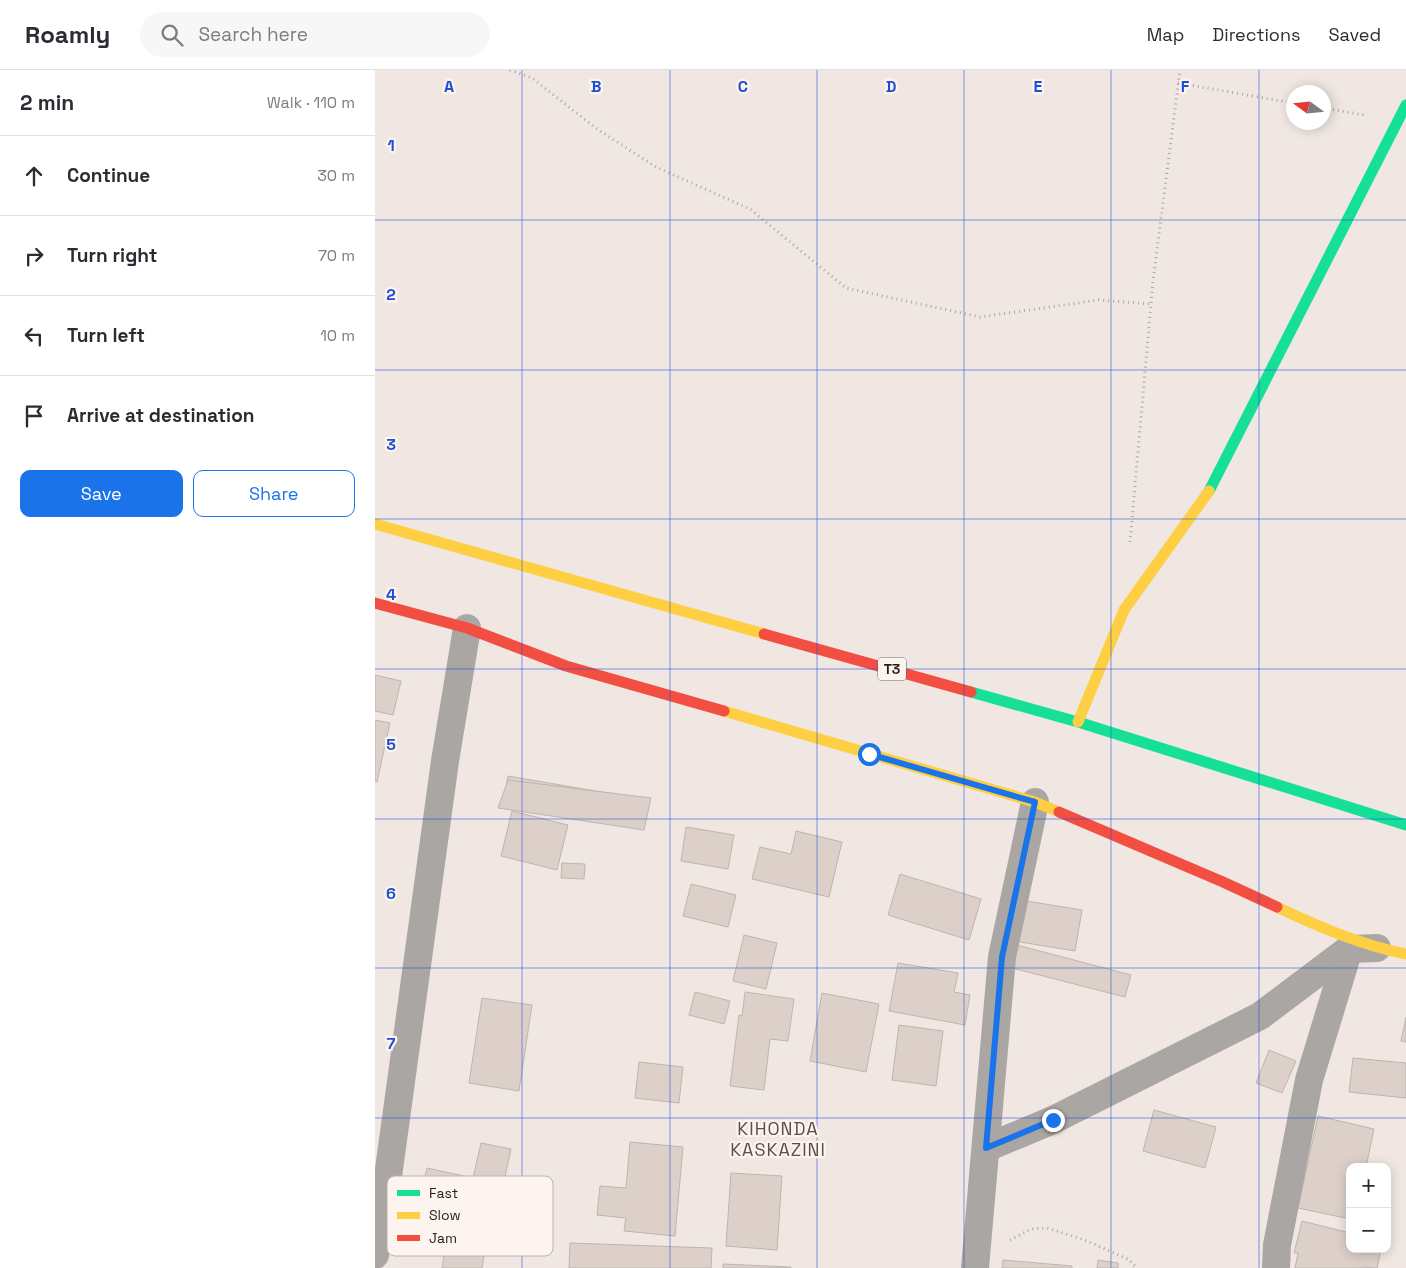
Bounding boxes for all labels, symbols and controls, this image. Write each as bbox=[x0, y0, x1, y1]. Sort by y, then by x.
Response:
search box bbox=[140, 12, 490, 57]
text: Roamly bbox=[25, 19, 110, 50]
icon: search bbox=[158, 21, 186, 49]
text: Search here bbox=[198, 22, 308, 47]
text: Map bbox=[1147, 23, 1184, 46]
text: Directions bbox=[1212, 23, 1301, 46]
text: Saved bbox=[1329, 23, 1381, 46]
text: A bbox=[444, 76, 454, 97]
text: B bbox=[591, 76, 601, 97]
text: C bbox=[738, 76, 748, 97]
text: D bbox=[886, 76, 896, 97]
text: E bbox=[1034, 76, 1043, 97]
text: F bbox=[1181, 76, 1190, 97]
north arrow bbox=[1286, 85, 1331, 130]
text: 2 min bbox=[20, 89, 74, 116]
text: Walk · 110 m bbox=[267, 92, 355, 113]
text: 1 bbox=[387, 135, 395, 156]
icon: ahead bbox=[20, 162, 48, 190]
text: Continue bbox=[67, 163, 150, 188]
text: 30 m bbox=[317, 165, 355, 186]
icon: right bbox=[20, 242, 48, 270]
text: Turn right bbox=[67, 243, 157, 268]
text: 70 m bbox=[318, 245, 355, 266]
text: 2 bbox=[386, 284, 396, 305]
icon: left bbox=[20, 322, 48, 350]
text: Turn left bbox=[67, 323, 145, 348]
text: 10 m bbox=[320, 325, 355, 346]
icon: arrive bbox=[20, 402, 48, 430]
text: Arrive at destination bbox=[67, 403, 255, 428]
text: 3 bbox=[386, 434, 396, 455]
button: Save bbox=[20, 470, 183, 517]
button: Share bbox=[193, 470, 355, 517]
text: 4 bbox=[386, 584, 396, 605]
road number: T3 bbox=[878, 658, 906, 680]
text: 5 bbox=[386, 734, 396, 755]
route start bbox=[858, 743, 881, 766]
text: 6 bbox=[386, 883, 396, 904]
text: 7 bbox=[387, 1033, 396, 1054]
route end bbox=[1042, 1109, 1065, 1132]
district label: KIHONDA KASKAZINI bbox=[730, 1117, 826, 1161]
map controls bbox=[1346, 1163, 1391, 1253]
button: + bbox=[1346, 1163, 1391, 1208]
legend bbox=[387, 1176, 553, 1256]
text: Fast bbox=[429, 1184, 458, 1202]
text: Slow bbox=[429, 1206, 461, 1224]
button: − bbox=[1346, 1208, 1391, 1253]
text: Jam bbox=[429, 1229, 457, 1247]

